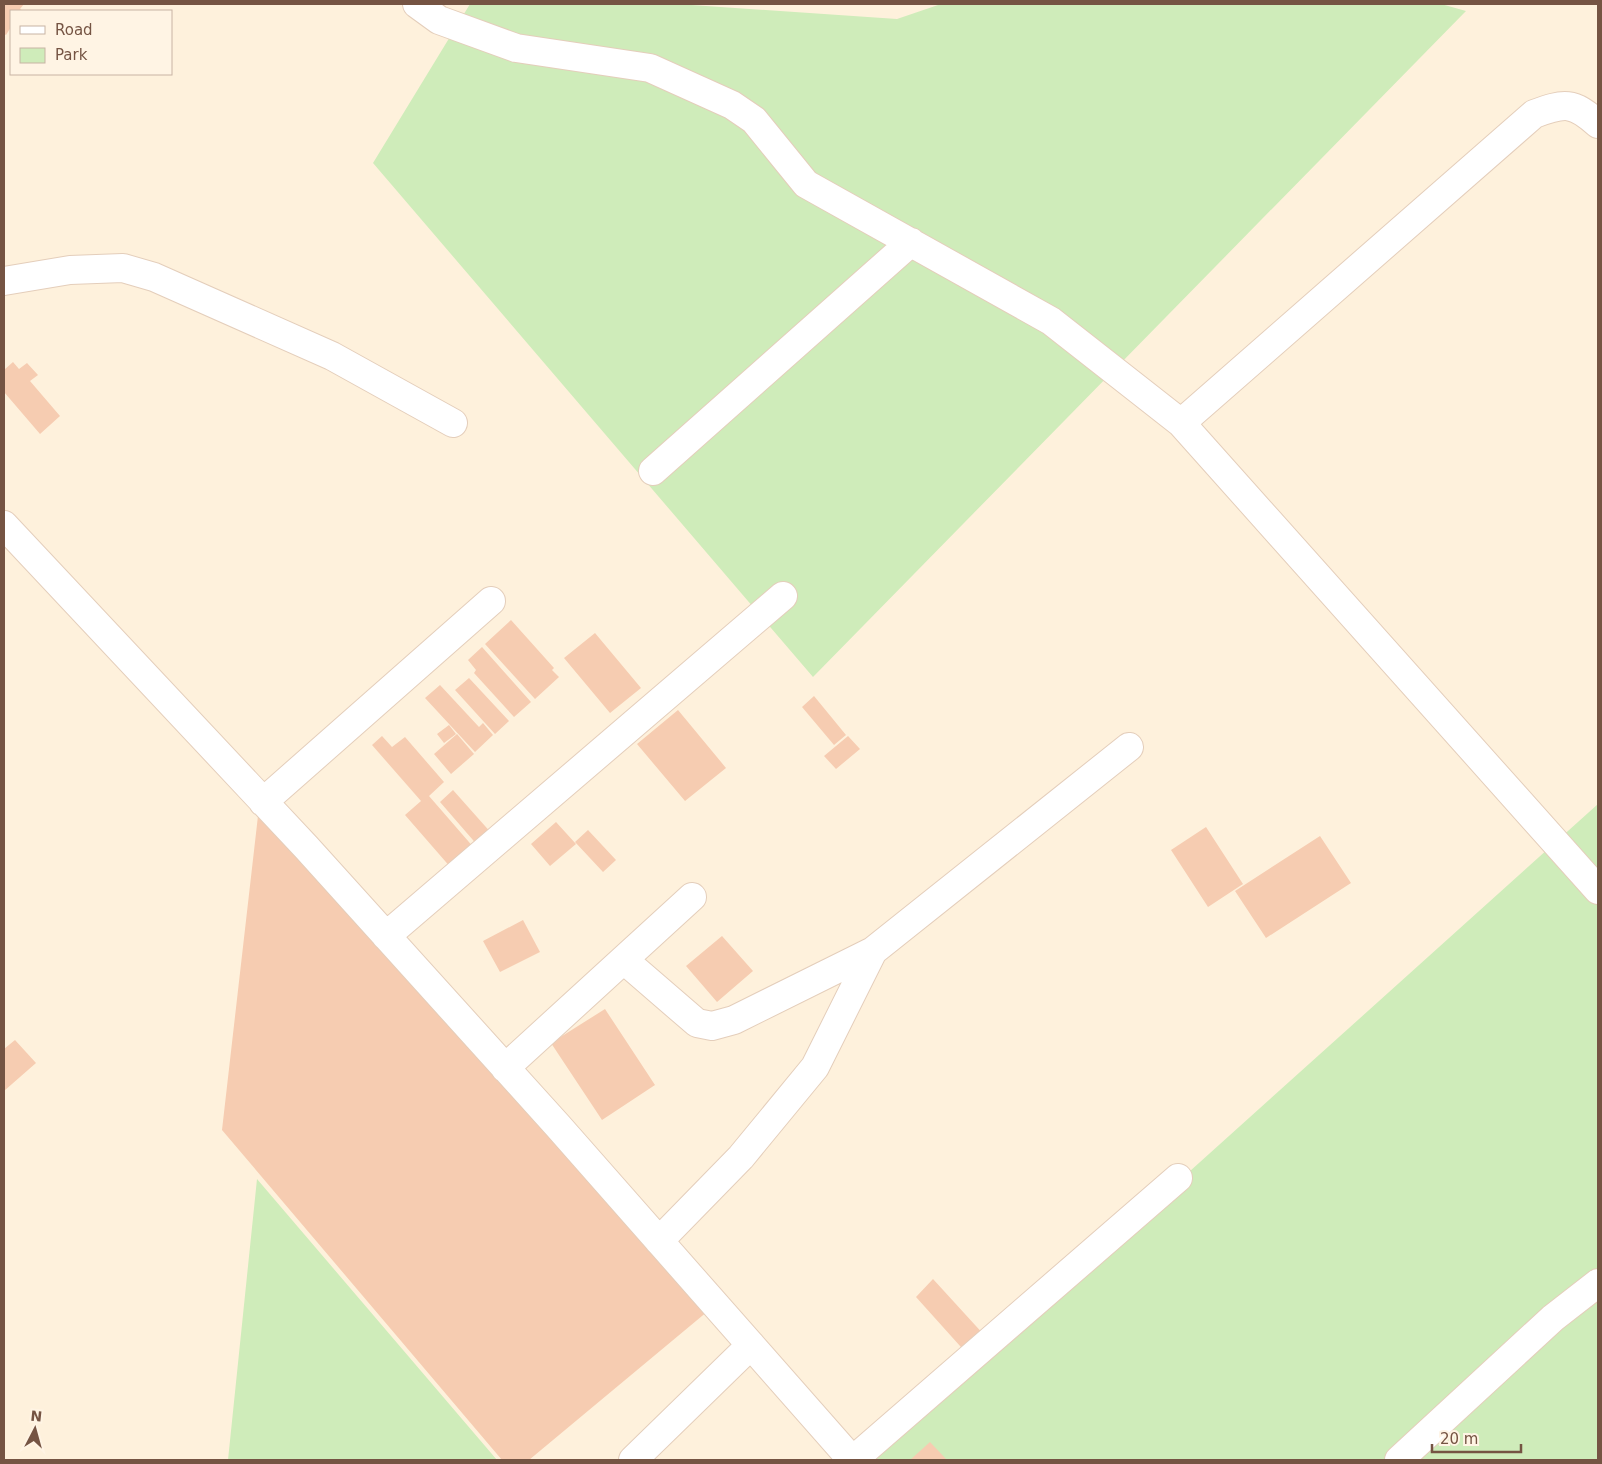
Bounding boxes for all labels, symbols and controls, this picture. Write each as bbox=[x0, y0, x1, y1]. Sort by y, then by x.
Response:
legend bbox=[10, 10, 172, 75]
text: Road bbox=[55, 21, 93, 39]
text: Park bbox=[55, 46, 88, 64]
north arrow bbox=[10, 1404, 60, 1454]
text: N bbox=[30, 1408, 43, 1425]
scale bar bbox=[1432, 1422, 1521, 1454]
text: 20 m bbox=[1440, 1430, 1478, 1448]

